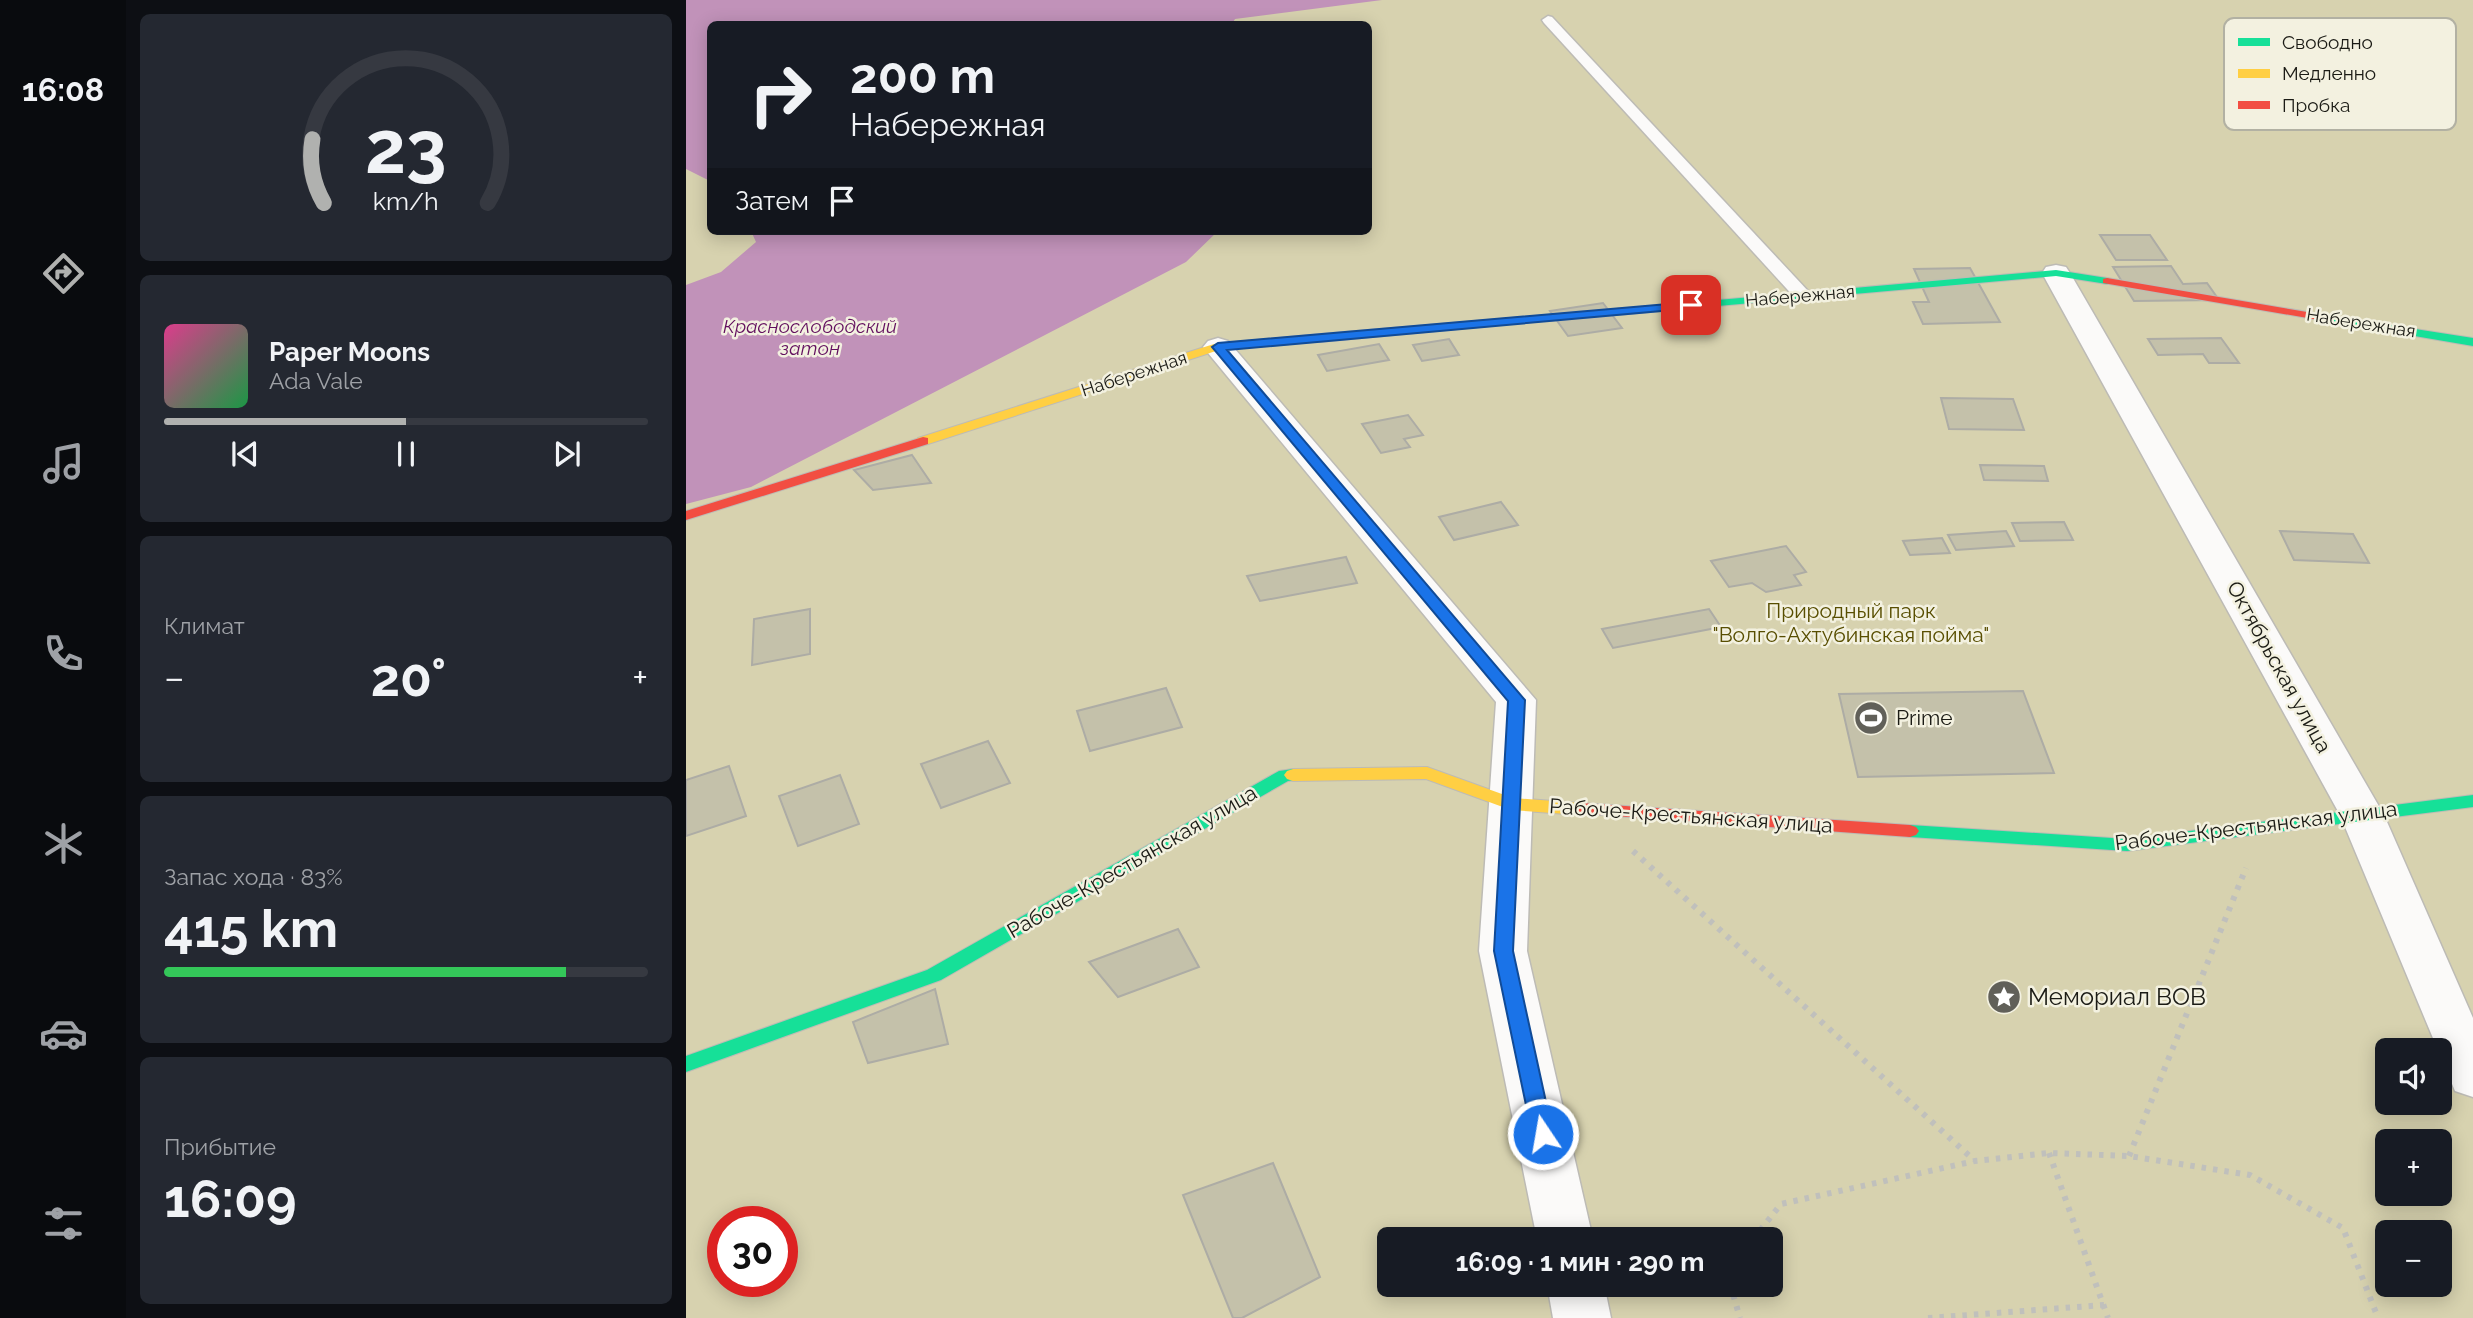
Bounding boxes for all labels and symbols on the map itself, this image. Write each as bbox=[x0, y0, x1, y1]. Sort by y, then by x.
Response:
legend bbox=[2224, 18, 2456, 130]
text: Свободно bbox=[2282, 31, 2373, 53]
text: Медленно bbox=[2282, 62, 2376, 84]
text: Пробка bbox=[2282, 94, 2350, 116]
pin bbox=[1661, 275, 1721, 335]
street label: Набережная bbox=[1744, 280, 1856, 311]
street label: Набережная bbox=[2305, 304, 2417, 341]
water label: Краснослободский затон bbox=[723, 315, 897, 359]
street label: Набережная bbox=[1078, 347, 1189, 401]
street label: Октябрьская улица bbox=[2222, 577, 2337, 757]
park label: Природный парк "Волго-Ахтубинская пойма" bbox=[1713, 598, 1989, 647]
sports icon: Prime bbox=[1852, 699, 1890, 737]
place label: Prime bbox=[1896, 705, 1953, 730]
street label: Рабоче-Крестьянская улица bbox=[1002, 780, 1261, 943]
street label: Рабоче-Крестьянская улица bbox=[1548, 793, 1834, 838]
street label: Рабоче-Крестьянская улица bbox=[2113, 796, 2398, 855]
place icon: Мемориал ВОВ bbox=[1985, 978, 2023, 1016]
place label: Мемориал ВОВ bbox=[2028, 982, 2206, 1011]
position arrow bbox=[1506, 1097, 1580, 1171]
speed limit sign: 30 bbox=[707, 1206, 798, 1297]

